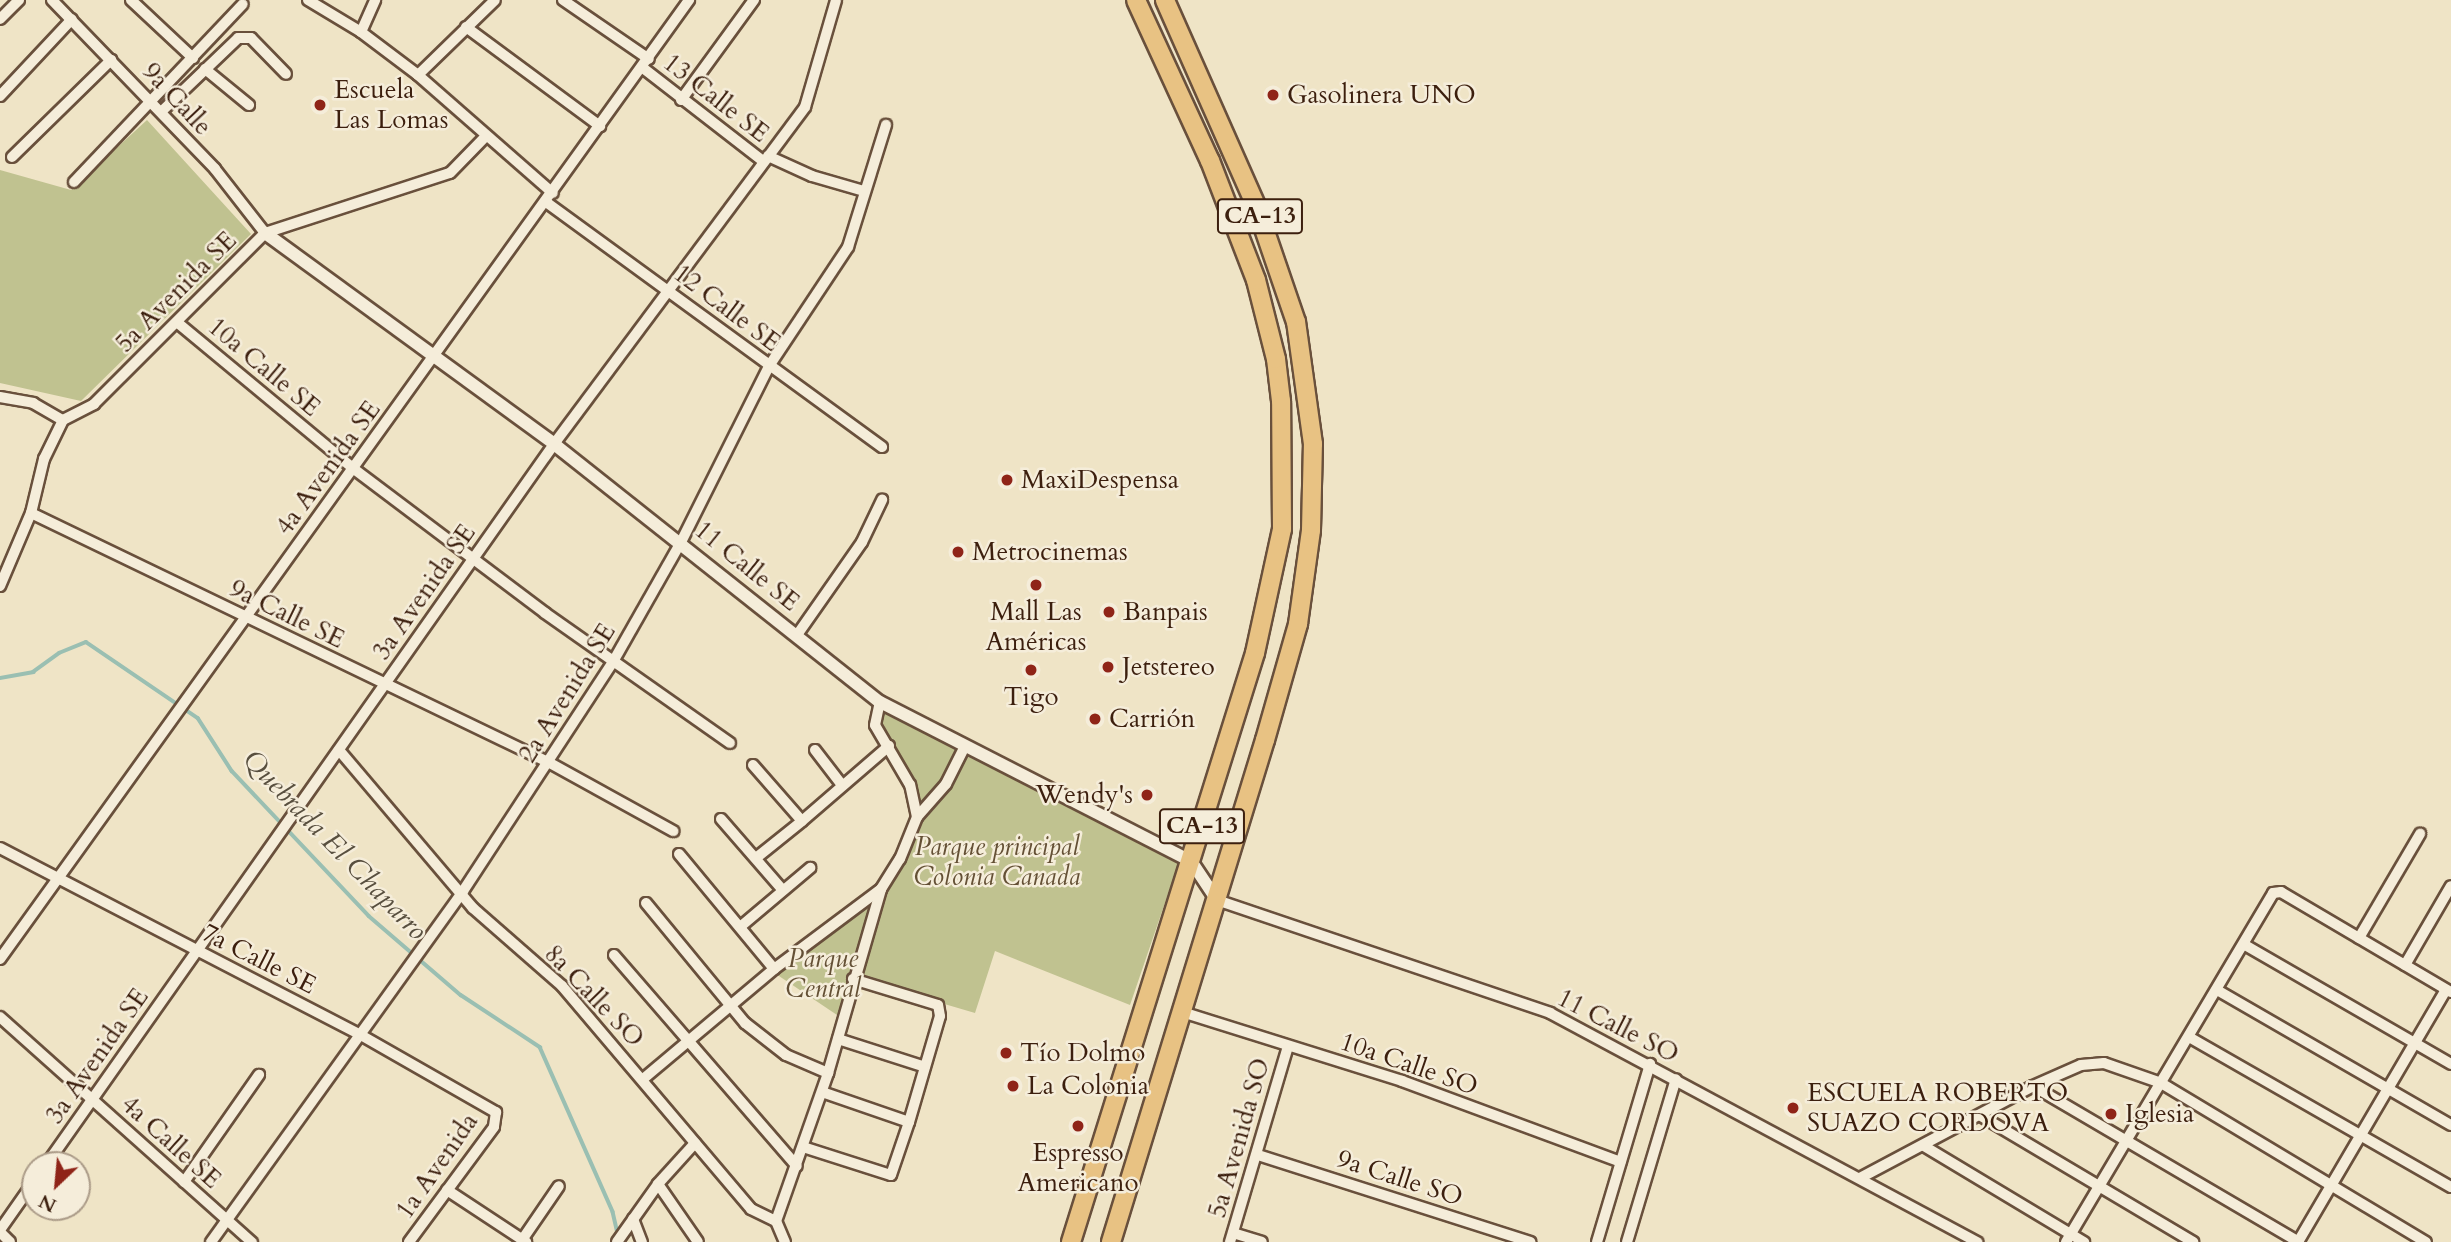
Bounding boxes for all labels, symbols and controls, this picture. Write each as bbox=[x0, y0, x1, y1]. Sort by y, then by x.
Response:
street label: 13 Calle SE bbox=[657, 47, 775, 149]
street label: 9a Calle bbox=[136, 56, 218, 142]
place label: Escuela Las Lomas bbox=[334, 74, 448, 136]
place label: Gasolinera UNO bbox=[1287, 79, 1476, 111]
marker: Gasolinera UNO bbox=[1265, 87, 1281, 103]
marker: Escuela Las Lomas bbox=[312, 97, 328, 113]
road number: CA-13 bbox=[1216, 196, 1304, 236]
street label: 5a Avenida SE bbox=[109, 225, 243, 359]
street label: 12 Calle SE bbox=[667, 258, 787, 358]
street label: 10a Calle SE bbox=[201, 311, 327, 423]
street label: 4a Avenida SE bbox=[269, 395, 387, 541]
place label: MaxiDespensa bbox=[1021, 464, 1179, 496]
marker: MaxiDespensa bbox=[999, 472, 1015, 488]
street label: 11 Calle SE bbox=[688, 514, 806, 618]
street label: 3a Avenida SE bbox=[366, 518, 482, 666]
place label: Metrocinemas bbox=[972, 536, 1128, 568]
marker: Metrocinemas bbox=[950, 544, 966, 560]
street label: 9a Calle SE bbox=[225, 573, 349, 655]
marker: Mall Las Américas bbox=[1028, 577, 1044, 593]
place label: Mall Las Américas bbox=[986, 596, 1086, 658]
place label: Banpais bbox=[1123, 596, 1208, 628]
marker: Banpais bbox=[1101, 604, 1117, 620]
street label: 2a Avenida SE bbox=[512, 618, 622, 768]
place label: Jetstereo bbox=[1122, 651, 1215, 683]
marker: Jetstereo bbox=[1100, 659, 1116, 675]
marker: Tigo bbox=[1023, 662, 1039, 678]
place label: Tigo bbox=[1003, 681, 1059, 713]
place label: Carrión bbox=[1109, 703, 1195, 735]
marker: Carrión bbox=[1087, 711, 1103, 727]
water label: Quebrada El Chaparro bbox=[236, 743, 434, 947]
place label: Wendy's bbox=[1036, 779, 1133, 811]
marker: Wendy's bbox=[1139, 787, 1155, 803]
road number: CA-13 bbox=[1158, 806, 1246, 846]
park label: Parque principal Colonia Canada bbox=[913, 831, 1081, 892]
street label: 7a Calle SE bbox=[197, 917, 321, 1001]
street label: 8a Calle SO bbox=[538, 938, 650, 1054]
park label: Parque Central bbox=[785, 943, 861, 1004]
street label: 3a Avenida SE bbox=[39, 982, 155, 1130]
street label: 11 Calle SO bbox=[1552, 982, 1684, 1070]
street label: 10a Calle SO bbox=[1336, 1026, 1482, 1102]
place label: Tío Dolmo bbox=[1020, 1037, 1145, 1069]
marker: Tío Dolmo bbox=[998, 1045, 1014, 1061]
street label: 5a Avenida SO bbox=[1201, 1055, 1277, 1221]
place label: La Colonia bbox=[1027, 1070, 1149, 1102]
place label: ESCUELA ROBERTO SUAZO CORDOVA bbox=[1807, 1077, 2068, 1138]
marker: La Colonia bbox=[1005, 1078, 1021, 1094]
street label: 4a Calle SE bbox=[115, 1089, 227, 1195]
place label: Iglesia bbox=[2125, 1098, 2194, 1130]
marker: ESCUELA ROBERTO SUAZO CORDOVA bbox=[1785, 1100, 1801, 1116]
marker: Iglesia bbox=[2103, 1106, 2119, 1122]
street label: 1a Avenida bbox=[389, 1107, 485, 1225]
marker: Espresso Americano bbox=[1070, 1118, 1086, 1134]
place label: Espresso Americano bbox=[1017, 1137, 1139, 1198]
street label: 9a Calle SO bbox=[1333, 1143, 1467, 1213]
north arrow bbox=[21, 1151, 91, 1221]
text: N bbox=[35, 1188, 61, 1218]

